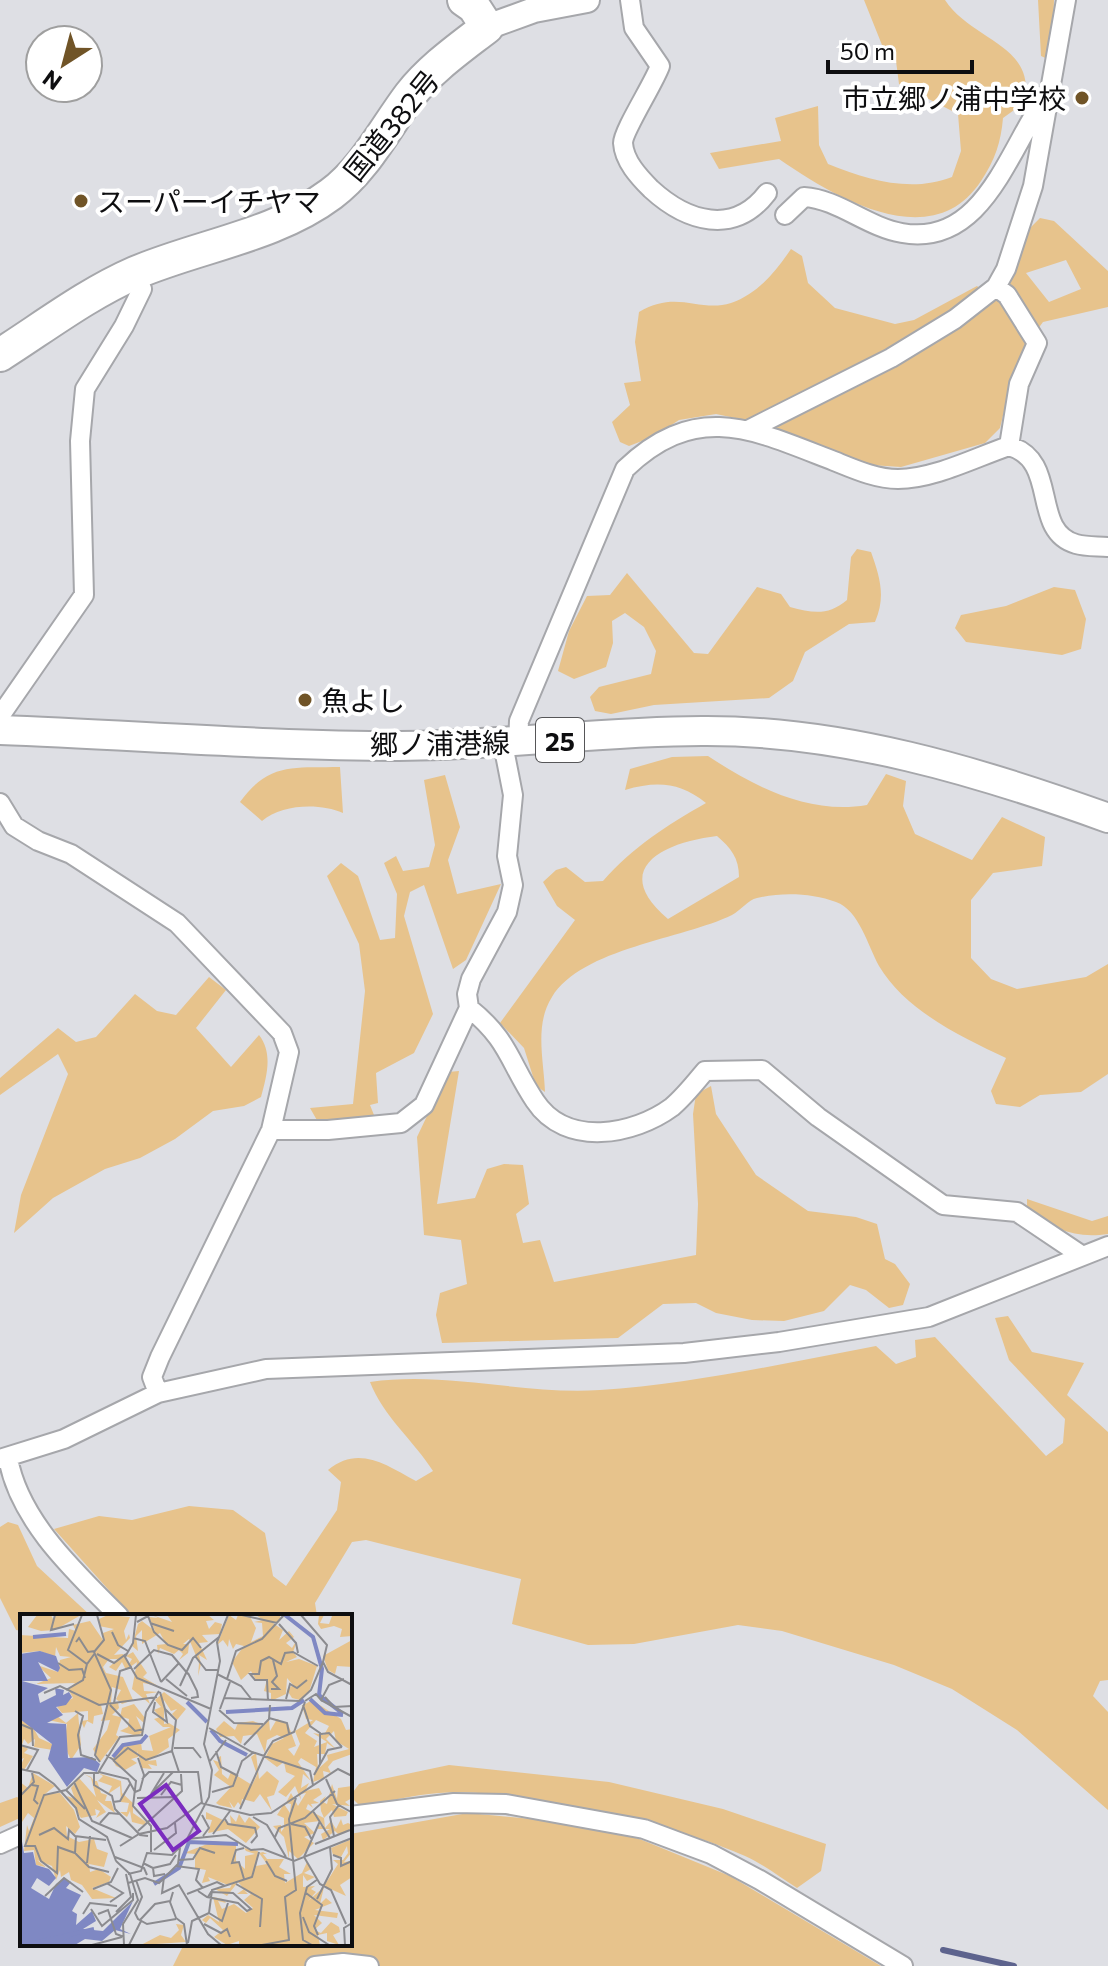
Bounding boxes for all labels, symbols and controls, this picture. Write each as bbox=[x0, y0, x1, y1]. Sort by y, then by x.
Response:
north arrow bbox=[24, 24, 104, 104]
scale bar bbox=[828, 24, 972, 74]
text: 50 m bbox=[840, 36, 895, 65]
street label: 国道382号 bbox=[336, 63, 446, 187]
text: N bbox=[37, 65, 67, 96]
place label: 市立郷ノ浦中学校 bbox=[842, 81, 1066, 115]
marker: 市立郷ノ浦中学校 bbox=[1073, 89, 1091, 107]
place label: スーパーイチヤマ bbox=[97, 184, 321, 218]
marker: スーパーイチヤマ bbox=[72, 192, 90, 210]
place label: 魚よし bbox=[321, 683, 405, 717]
marker: 魚よし bbox=[296, 691, 314, 709]
road number: 25 bbox=[536, 718, 584, 762]
street label: 郷ノ浦港線 bbox=[370, 725, 510, 761]
inset map bbox=[20, 1614, 352, 1946]

